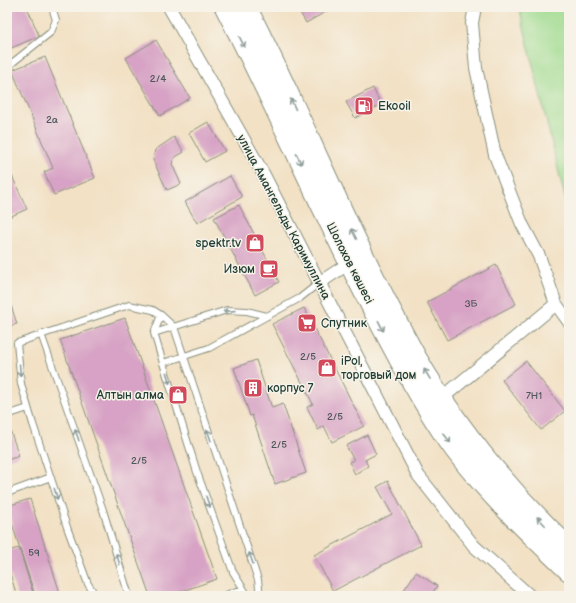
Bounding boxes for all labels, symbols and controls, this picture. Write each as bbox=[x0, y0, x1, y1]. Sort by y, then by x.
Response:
one-way arrow bbox=[239, 35, 247, 47]
house number: 2/4 bbox=[150, 73, 166, 85]
fuel station icon: Ekooil bbox=[353, 95, 375, 117]
one-way arrow bbox=[289, 98, 296, 110]
place label: Ekooil bbox=[378, 99, 411, 114]
house number: 2а bbox=[46, 114, 58, 126]
street label: улица Амангельды Каримуллина bbox=[234, 132, 334, 302]
one-way arrow bbox=[296, 153, 303, 165]
street label: Шолохов көшесі bbox=[323, 220, 377, 307]
one-way arrow bbox=[350, 229, 357, 241]
shop icon: spektr.tv bbox=[244, 232, 266, 254]
place label: spektr.tv bbox=[196, 236, 241, 251]
cafe icon: Изюм bbox=[258, 258, 280, 280]
place label: Изюм bbox=[223, 262, 255, 277]
house number: 3Б bbox=[464, 298, 478, 310]
one-way arrow bbox=[223, 307, 236, 314]
supermarket icon: Спутник bbox=[296, 312, 318, 334]
place label: Спутник bbox=[321, 316, 368, 331]
one-way arrow bbox=[378, 319, 385, 331]
house number: 2/5 bbox=[300, 351, 316, 363]
place label: iPol, торговый дом bbox=[341, 354, 417, 383]
shop icon: iPol, торговый дом bbox=[316, 357, 338, 379]
one-way arrow bbox=[16, 363, 23, 376]
one-way arrow bbox=[423, 368, 431, 380]
one-way arrow bbox=[165, 372, 172, 385]
building icon: корпус 7 bbox=[242, 377, 264, 399]
place label: корпус 7 bbox=[267, 381, 314, 396]
shop icon: Алтын алма bbox=[167, 384, 189, 406]
place label: Алтын алма bbox=[96, 388, 164, 403]
house number: 7Н1 bbox=[526, 390, 542, 402]
house number: 2/5 bbox=[327, 411, 343, 423]
one-way arrow bbox=[205, 429, 213, 441]
one-way arrow bbox=[72, 430, 80, 442]
one-way arrow bbox=[443, 432, 451, 443]
house number: 2/5 bbox=[271, 439, 287, 451]
house number: 2/5 bbox=[131, 455, 147, 467]
one-way arrow bbox=[53, 488, 60, 501]
one-way arrow bbox=[204, 495, 212, 507]
one-way arrow bbox=[536, 516, 546, 526]
house number: 59 bbox=[28, 547, 40, 559]
one-way arrow bbox=[114, 552, 121, 565]
one-way arrow bbox=[247, 552, 254, 565]

